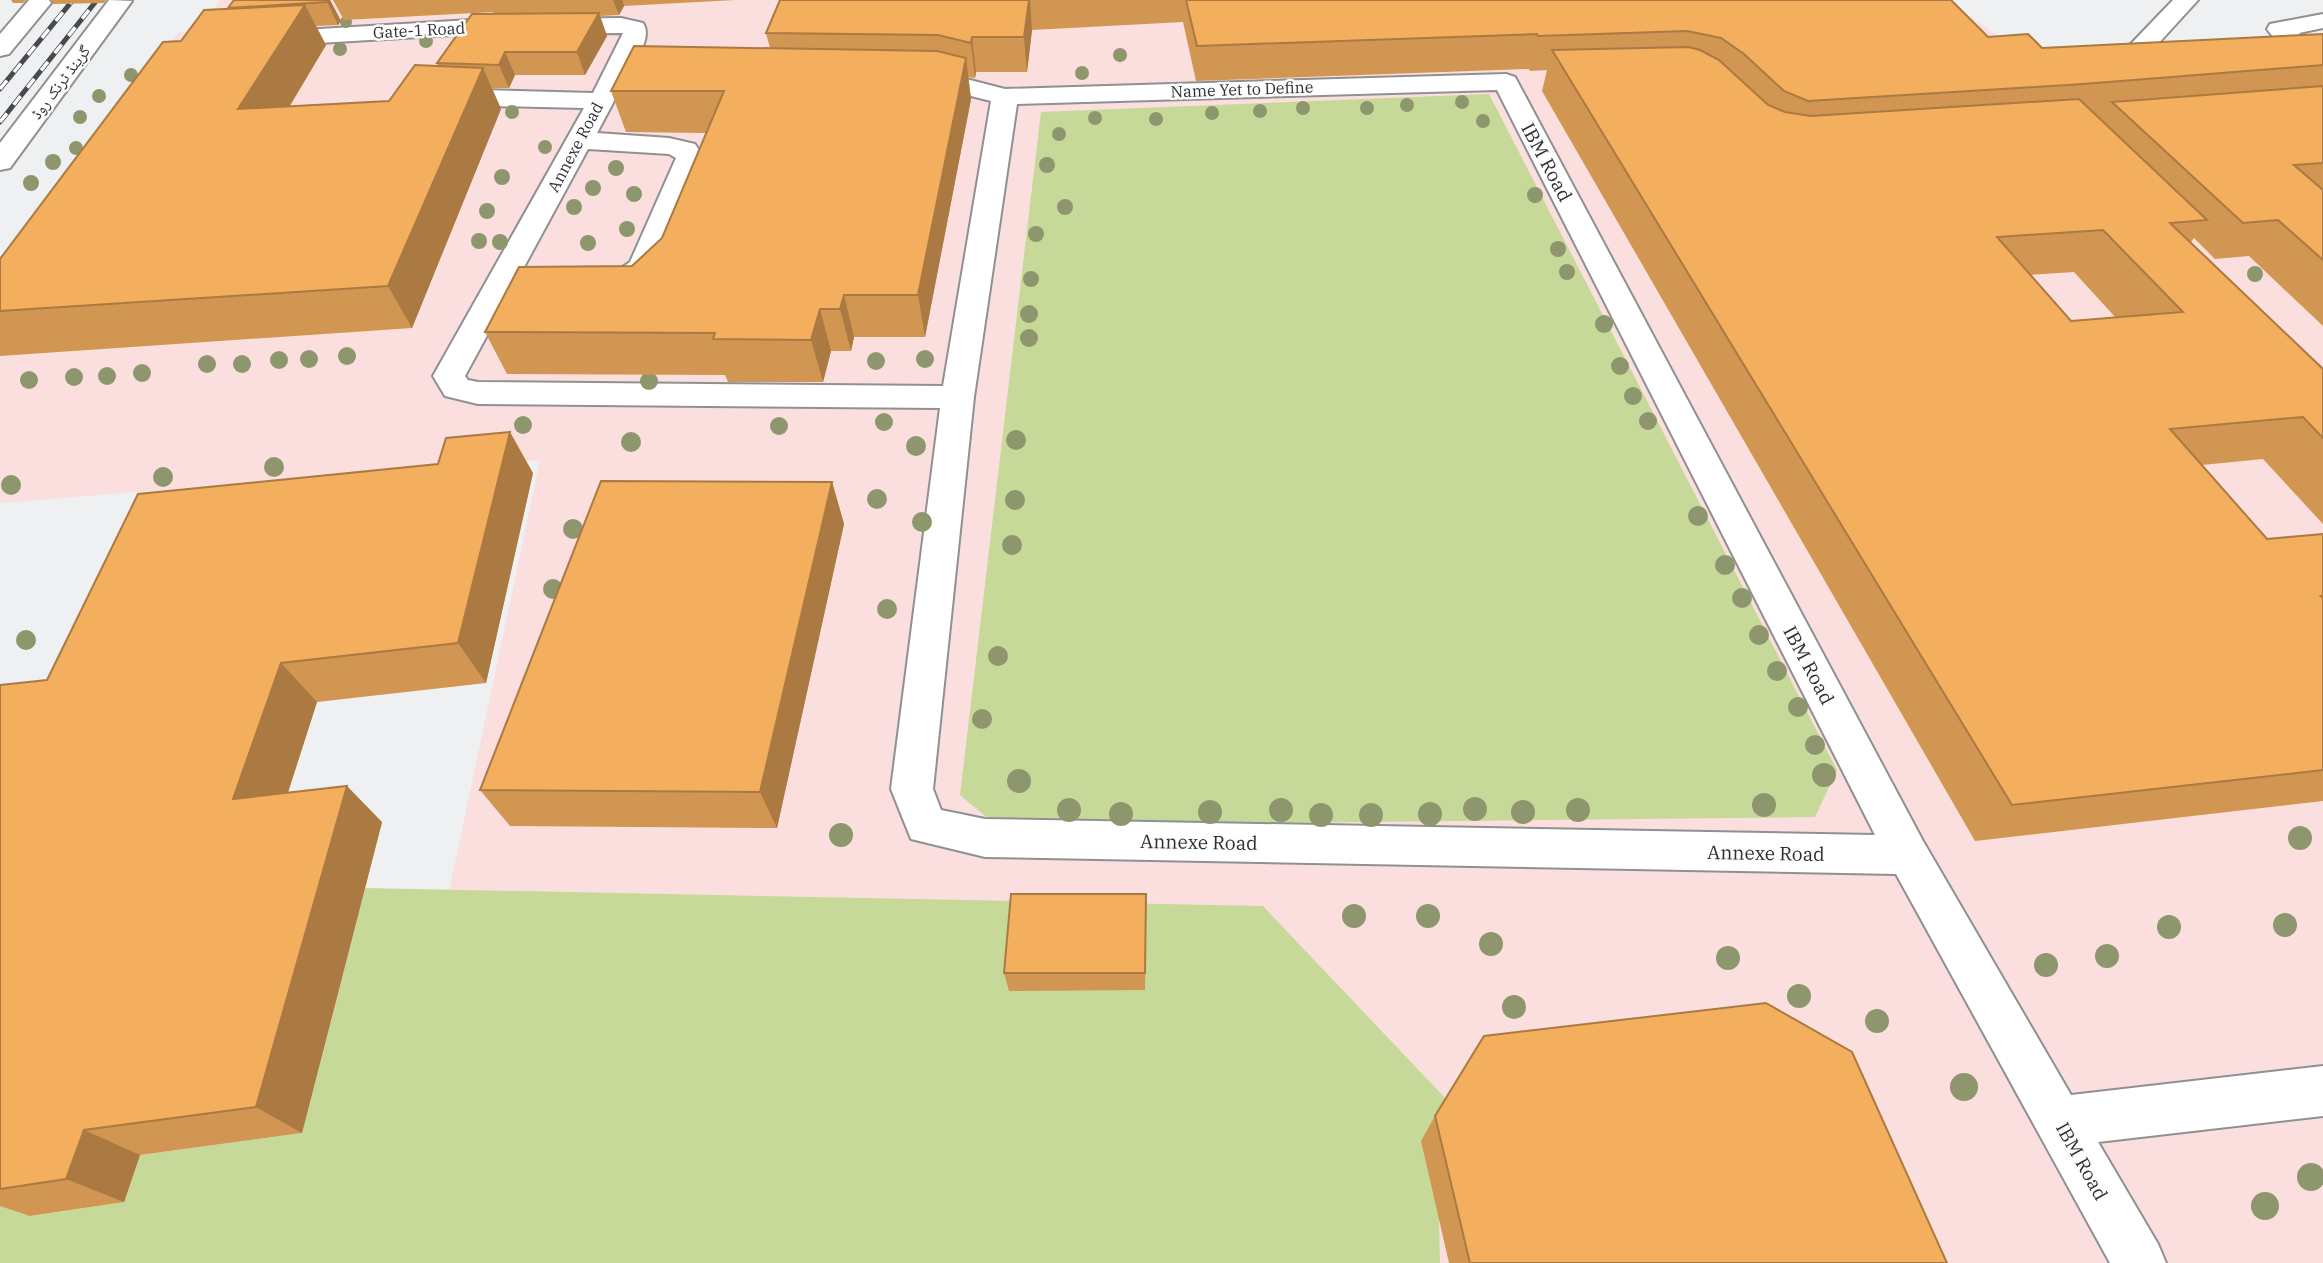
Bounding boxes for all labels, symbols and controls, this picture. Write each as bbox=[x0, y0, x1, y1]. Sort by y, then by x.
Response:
street label: Gate-1 Road bbox=[372, 18, 466, 42]
street label: گرینڈ ٹرنک روڈ bbox=[26, 41, 94, 123]
street label: Name Yet to Define bbox=[1170, 77, 1314, 101]
street label: Annexe Road bbox=[543, 98, 607, 195]
street label: IBM Road bbox=[1516, 119, 1578, 205]
street label: IBM Road bbox=[1778, 622, 1840, 708]
street label: Annexe Road bbox=[1140, 829, 1258, 855]
street label: Annexe Road bbox=[1707, 840, 1825, 866]
street label: IBM Road bbox=[2051, 1118, 2113, 1204]

